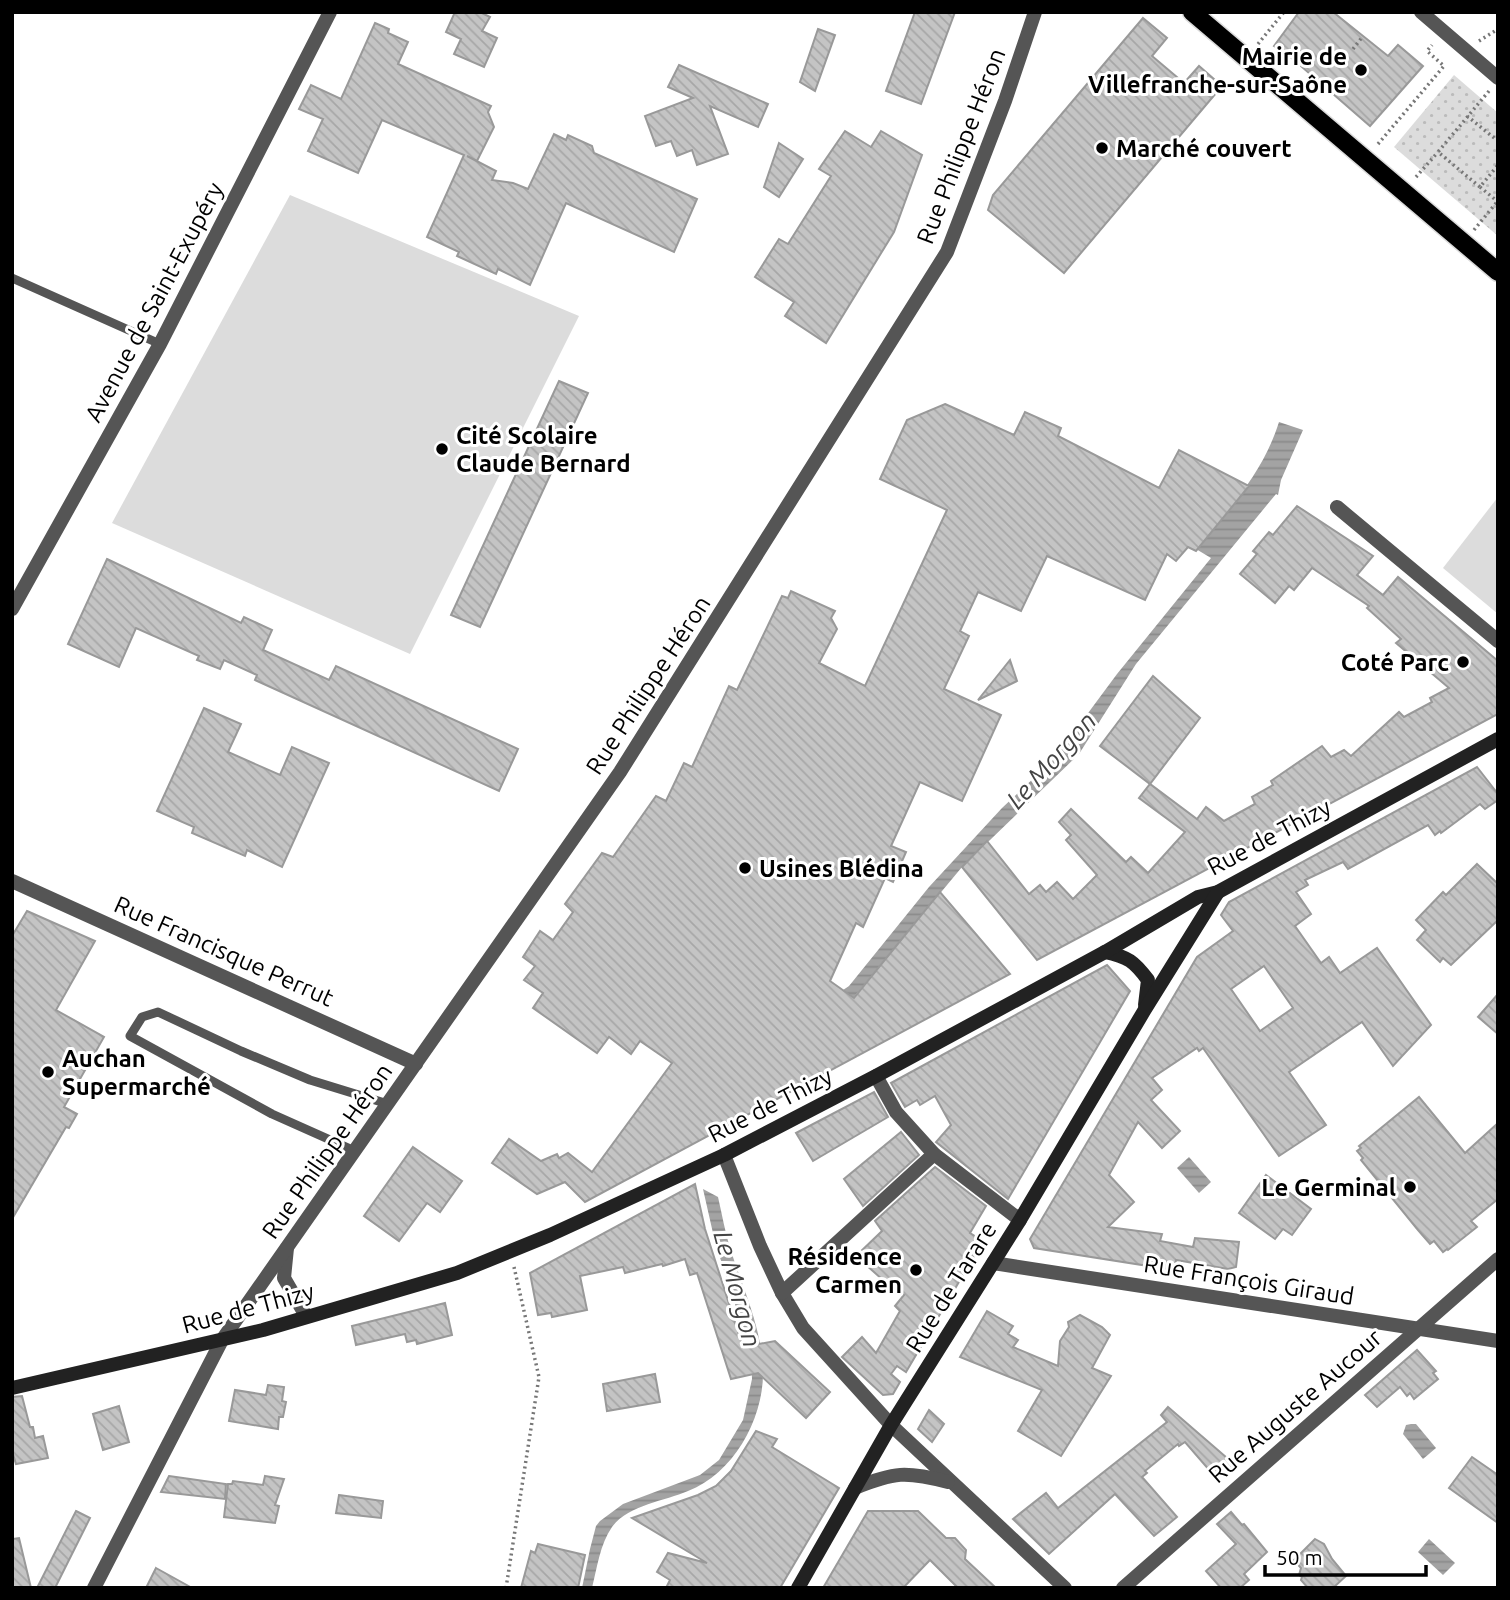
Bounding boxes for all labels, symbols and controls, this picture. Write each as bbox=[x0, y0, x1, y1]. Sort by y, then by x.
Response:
place label: Mairie de Villefranche-sur-Saône bbox=[1088, 43, 1347, 98]
street label: Rue Philippe Héron bbox=[911, 45, 1011, 247]
marker: Mairie de Villefranche-sur-Saône bbox=[1353, 62, 1369, 78]
place label: Marché couvert bbox=[1116, 135, 1292, 162]
marker: Marché couvert bbox=[1094, 140, 1110, 156]
street label: Avenue de Saint-Exupéry bbox=[79, 177, 229, 426]
place label: Cité Scolaire Claude Bernard bbox=[456, 422, 631, 477]
marker: Cité Scolaire Claude Bernard bbox=[434, 441, 450, 457]
street label: Rue Philippe Héron bbox=[580, 591, 716, 779]
place label: Coté Parc bbox=[1341, 649, 1449, 676]
marker: Coté Parc bbox=[1455, 654, 1471, 670]
water label: Le Morgon bbox=[1000, 706, 1102, 814]
street label: Rue de Thizy bbox=[1203, 793, 1336, 881]
place label: Usines Blédina bbox=[759, 855, 924, 882]
marker: Usines Blédina bbox=[737, 860, 753, 876]
street label: Rue Francisque Perrut bbox=[110, 890, 338, 1012]
place label: Auchan Supermarché bbox=[62, 1045, 211, 1100]
street label: Rue Philippe Héron bbox=[257, 1058, 397, 1244]
street label: Rue de Thizy bbox=[703, 1062, 837, 1148]
marker: Auchan Supermarché bbox=[40, 1064, 56, 1080]
place label: Le Germinal bbox=[1261, 1174, 1396, 1201]
marker: Le Germinal bbox=[1402, 1179, 1418, 1195]
street label: Rue de Tarare bbox=[900, 1217, 1002, 1357]
water label: Le Morgon bbox=[709, 1228, 767, 1350]
place label: Résidence Carmen bbox=[788, 1243, 902, 1298]
street label: Rue François Giraud bbox=[1142, 1250, 1356, 1310]
marker: Résidence Carmen bbox=[908, 1262, 924, 1278]
street label: Rue de Thizy bbox=[179, 1277, 317, 1339]
street label: Rue Auguste Aucour bbox=[1203, 1324, 1387, 1488]
scale bar bbox=[1265, 1534, 1426, 1578]
text: 50 m bbox=[1276, 1545, 1323, 1569]

